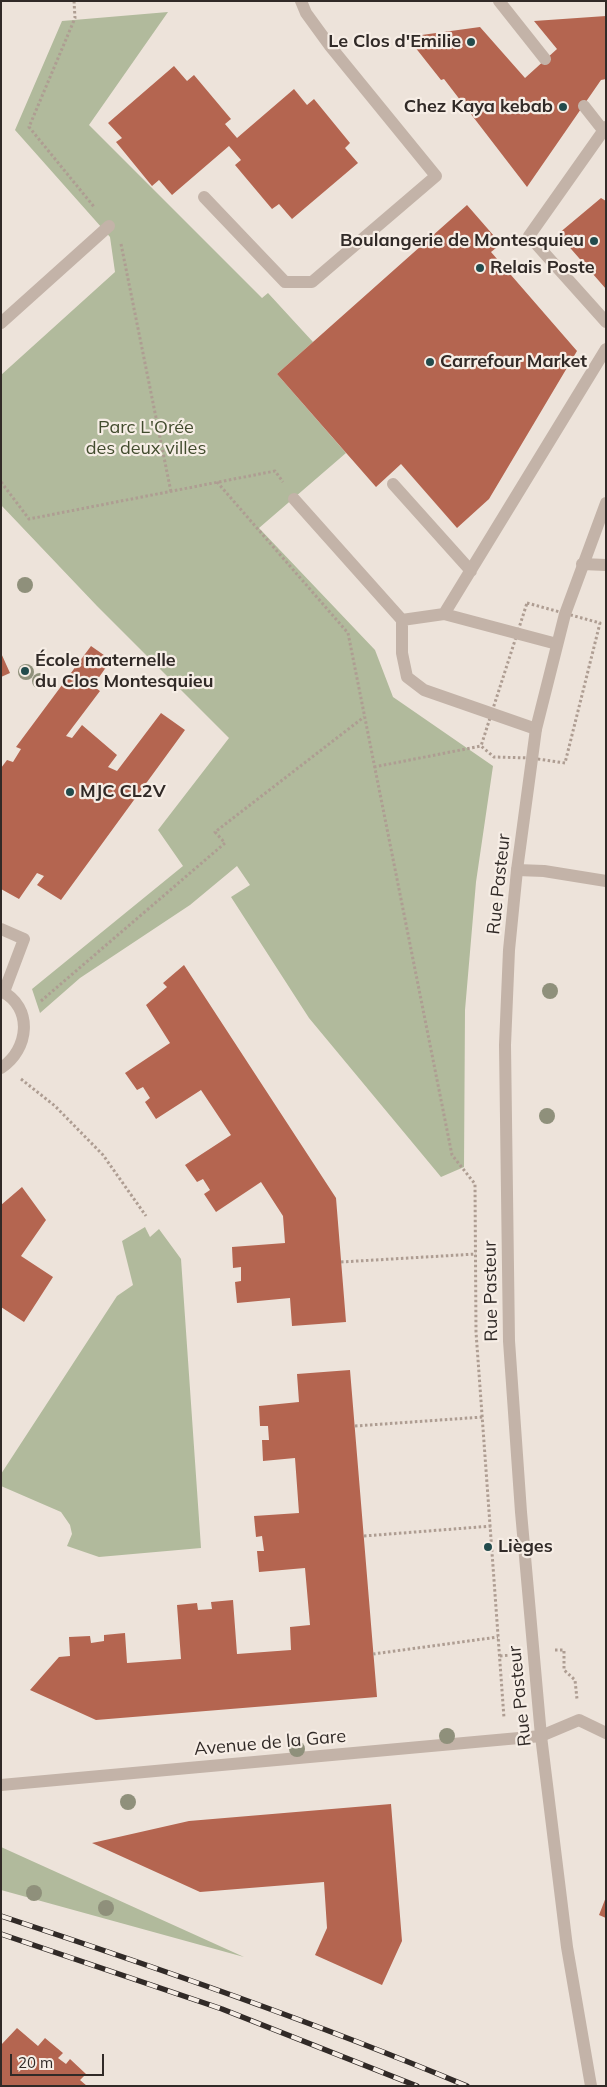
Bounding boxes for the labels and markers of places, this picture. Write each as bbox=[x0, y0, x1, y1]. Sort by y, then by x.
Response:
place label: Le Clos d'Emilie bbox=[328, 31, 461, 53]
marker: Le Clos d'Emilie bbox=[465, 36, 477, 48]
place label: Chez Kaya kebab bbox=[404, 96, 553, 118]
marker: Chez Kaya kebab bbox=[557, 101, 569, 113]
place label: Boulangerie de Montesquieu bbox=[340, 230, 584, 252]
marker: Boulangerie de Montesquieu bbox=[588, 235, 600, 247]
place label: Relais Poste bbox=[490, 257, 594, 279]
marker: Relais Poste bbox=[474, 262, 486, 274]
place label: Carrefour Market bbox=[440, 351, 587, 373]
marker: Carrefour Market bbox=[424, 356, 436, 368]
place label: École maternelle du Clos Montesquieu bbox=[35, 650, 213, 692]
marker: École maternelle du Clos Montesquieu bbox=[19, 665, 31, 677]
place label: MJC CL2V bbox=[80, 781, 166, 803]
marker: MJC CL2V bbox=[64, 786, 76, 798]
place label: Lièges bbox=[498, 1536, 553, 1558]
marker: Lièges bbox=[482, 1541, 494, 1553]

